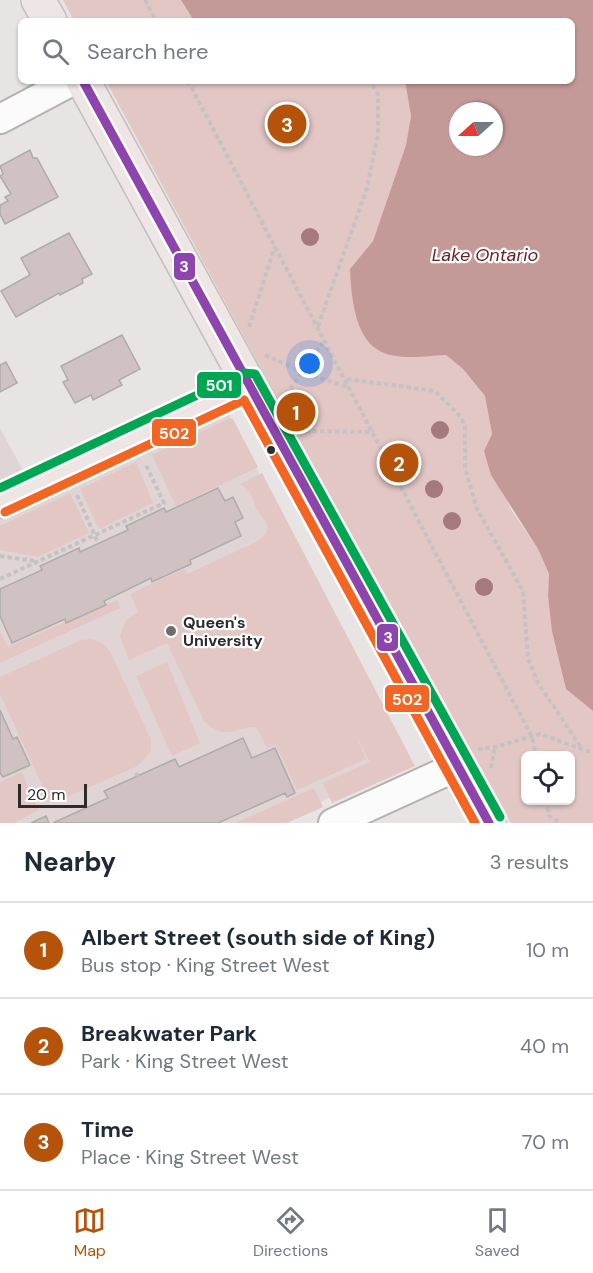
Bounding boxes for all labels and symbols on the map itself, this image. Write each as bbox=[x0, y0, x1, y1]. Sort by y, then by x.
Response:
pin: 3 bbox=[268, 102, 306, 146]
north arrow bbox=[449, 102, 503, 156]
water label: Lake Ontario bbox=[432, 243, 538, 267]
line badge: 3 bbox=[173, 252, 196, 281]
text: 3 bbox=[179, 256, 189, 277]
your location bbox=[295, 349, 324, 378]
line badge: 501 bbox=[196, 371, 242, 399]
text: 501 bbox=[205, 375, 233, 396]
pin: 1 bbox=[276, 390, 316, 434]
line badge: 502 bbox=[151, 418, 197, 447]
text: 502 bbox=[159, 423, 189, 444]
pin: 2 bbox=[380, 440, 418, 486]
unlabelled marker bbox=[265, 444, 277, 456]
place label: Queen's University bbox=[183, 612, 263, 651]
line badge: 3 bbox=[376, 623, 399, 652]
marker: Queen's University bbox=[164, 624, 178, 638]
text: 3 bbox=[383, 627, 393, 648]
line badge: 502 bbox=[384, 684, 430, 713]
text: 502 bbox=[392, 689, 422, 710]
scale bar bbox=[18, 781, 87, 808]

